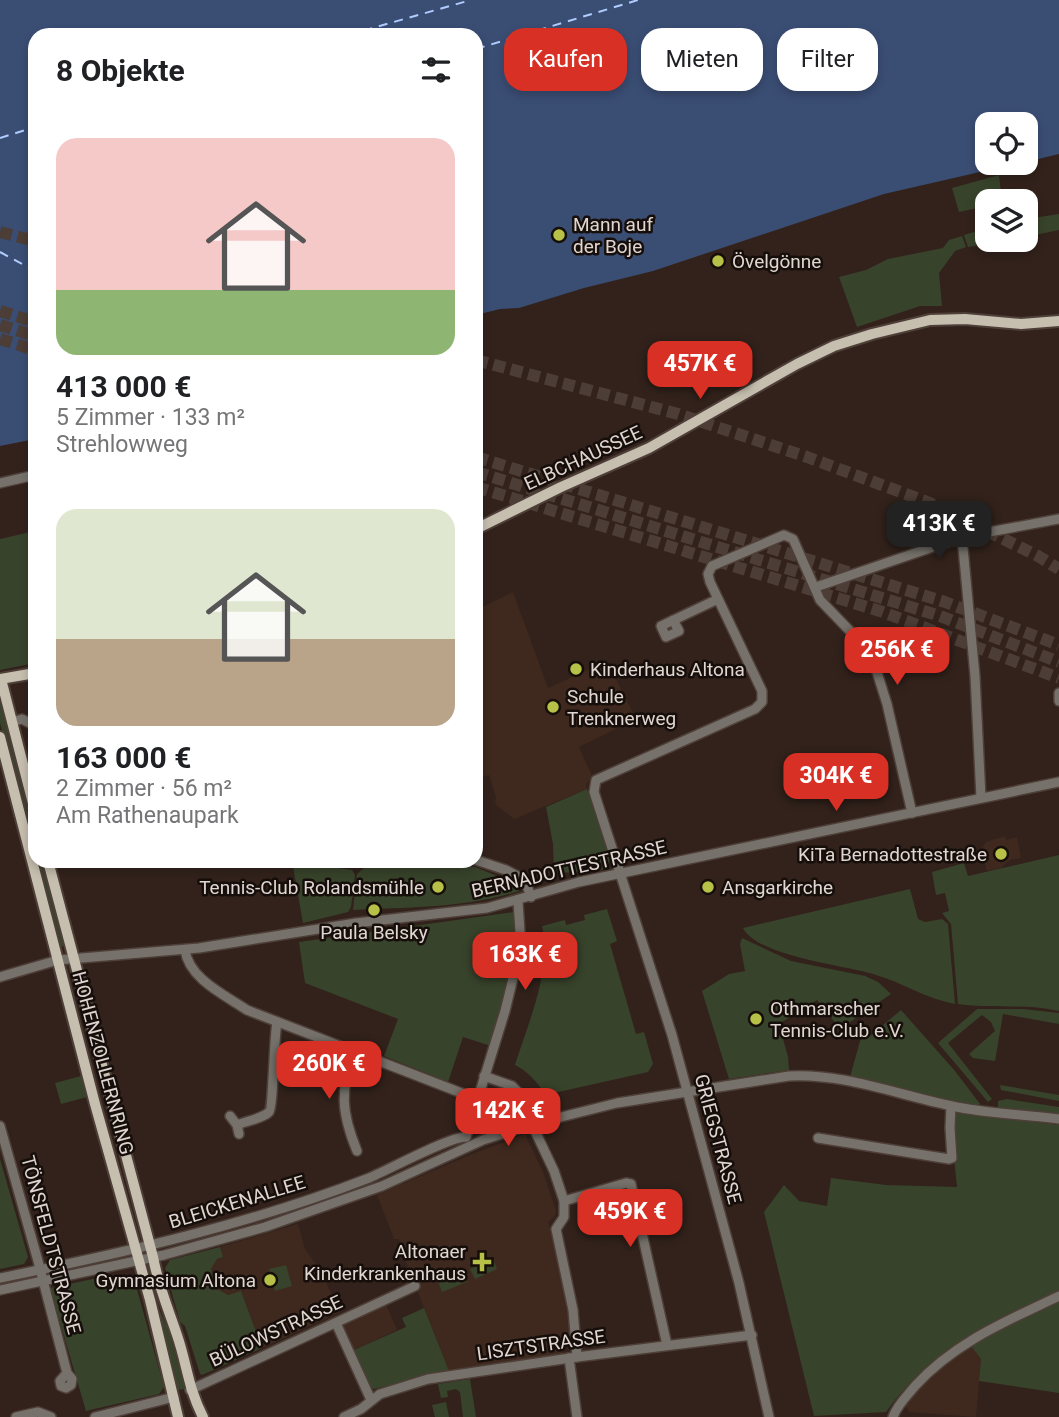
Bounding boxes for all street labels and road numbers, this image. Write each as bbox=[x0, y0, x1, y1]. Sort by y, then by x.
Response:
street label: ELBCHAUSSEE bbox=[520, 421, 646, 495]
street label: BERNADOTTESTRASSE bbox=[469, 835, 669, 903]
street label: HOHENZOLLERNRING bbox=[67, 969, 139, 1157]
street label: GRIEGSTRASSE bbox=[690, 1071, 746, 1207]
street label: TÖNSFELDTSTRASSE bbox=[16, 1153, 86, 1337]
street label: BLEICKENALLEE bbox=[166, 1170, 308, 1234]
street label: BÜLOWSTRASSE bbox=[206, 1290, 346, 1372]
street label: LISZTSTRASSE bbox=[475, 1325, 607, 1365]

